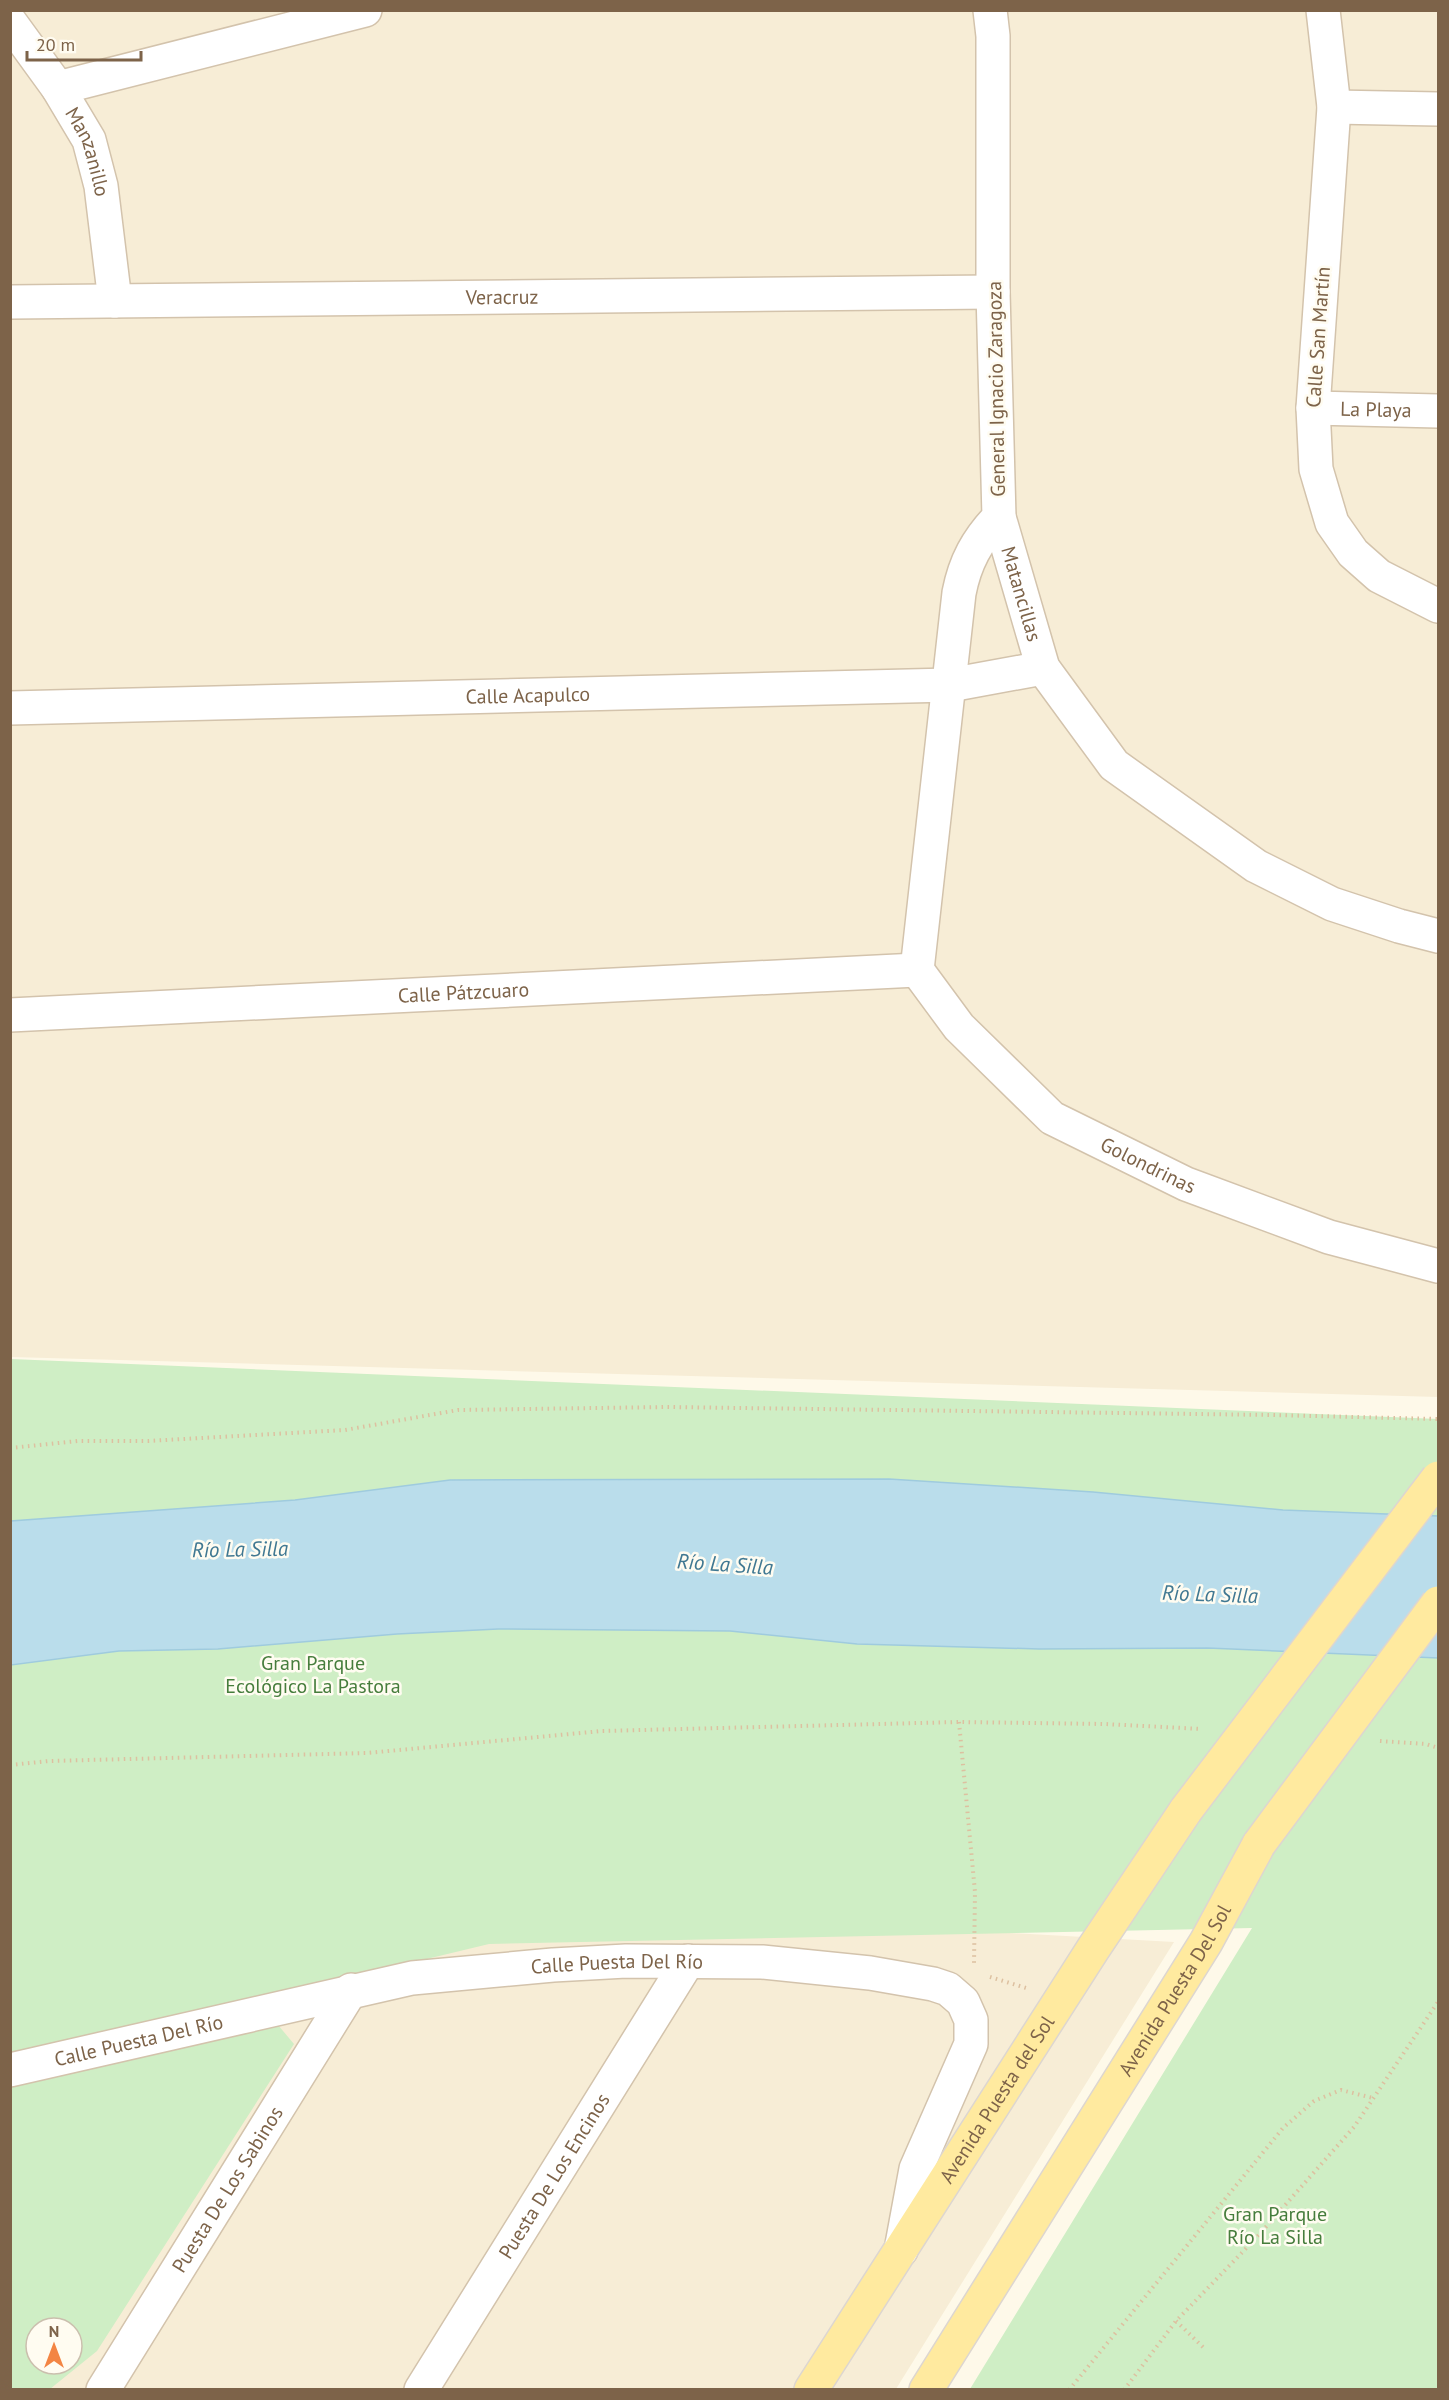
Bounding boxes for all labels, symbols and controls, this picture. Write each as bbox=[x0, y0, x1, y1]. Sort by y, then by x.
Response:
scale bar bbox=[27, 24, 141, 62]
text: 20 m bbox=[36, 33, 75, 56]
street label: Manzanillo bbox=[59, 102, 115, 198]
street label: Calle San Martín bbox=[1300, 266, 1336, 408]
street label: General Ignacio Zaragoza bbox=[981, 281, 1011, 497]
street label: Veracruz bbox=[465, 284, 538, 310]
street label: La Playa bbox=[1340, 396, 1412, 423]
street label: Matancillas bbox=[995, 543, 1048, 644]
street label: Calle Acapulco bbox=[465, 681, 591, 710]
street label: Calle Pátzcuaro bbox=[397, 976, 530, 1009]
street label: Golondrinas bbox=[1096, 1131, 1199, 1199]
water label: Río La Silla bbox=[192, 1535, 289, 1563]
water label: Río La Silla bbox=[676, 1547, 775, 1581]
water label: Río La Silla bbox=[1161, 1579, 1259, 1609]
park label: Gran Parque Ecológico La Pastora bbox=[225, 1650, 401, 1699]
street label: Avenida Puesta Del Sol bbox=[1113, 1900, 1237, 2081]
street label: Calle Puesta Del Río bbox=[530, 1948, 703, 1980]
street label: Calle Puesta Del Río bbox=[52, 2009, 226, 2072]
street label: Avenida Puesta del Sol bbox=[934, 2010, 1060, 2188]
street label: Puesta De Los Encinos bbox=[493, 2088, 615, 2264]
street label: Puesta De Los Sabinos bbox=[166, 2101, 289, 2277]
park label: Gran Parque Río La Silla bbox=[1223, 2201, 1327, 2250]
north arrow bbox=[24, 2316, 84, 2376]
text: N bbox=[49, 2321, 59, 2341]

